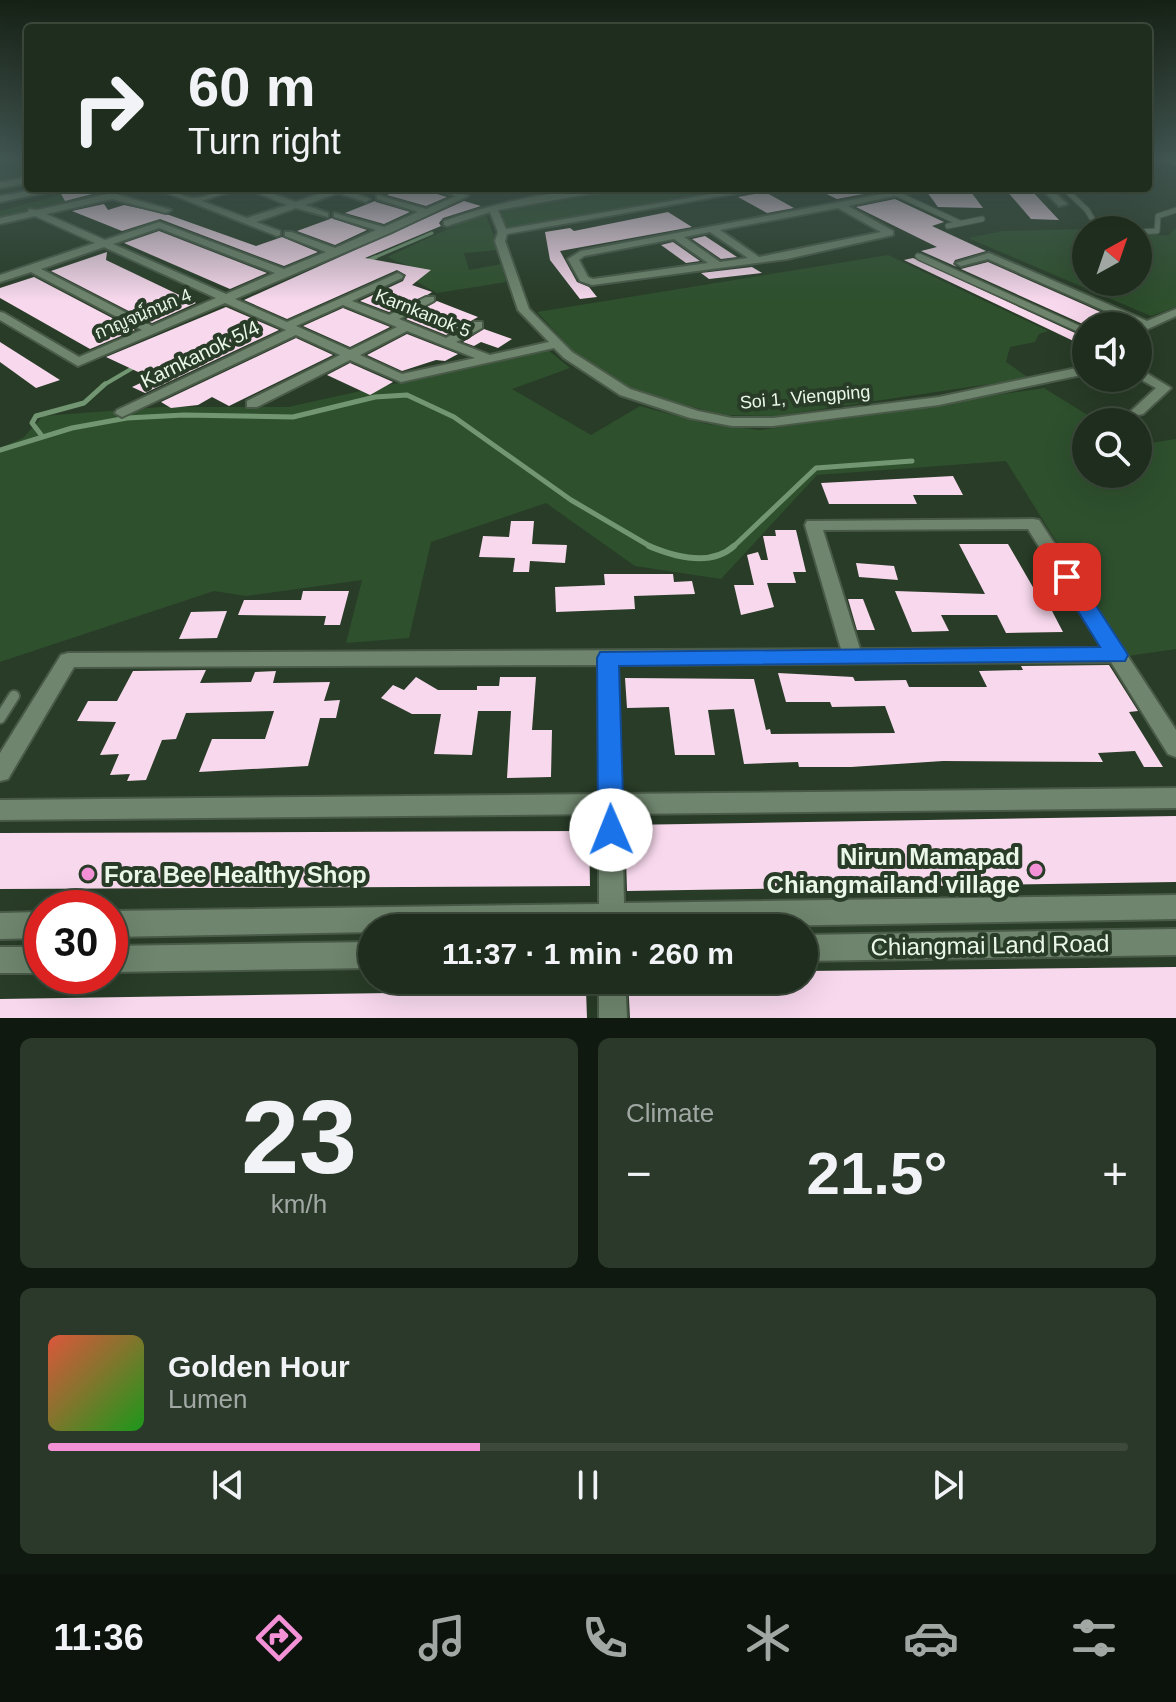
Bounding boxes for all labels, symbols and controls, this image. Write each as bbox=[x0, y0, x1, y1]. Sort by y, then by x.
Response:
text: 60 m bbox=[188, 55, 316, 118]
icon: right bbox=[56, 56, 160, 160]
text: Turn right bbox=[188, 121, 341, 162]
north arrow bbox=[1072, 216, 1152, 296]
map controls bbox=[1072, 216, 1152, 488]
street label: กาญจน์กนก 4 bbox=[91, 282, 195, 344]
street label: Karnkanok 5 bbox=[372, 285, 474, 341]
button: sound bbox=[1072, 312, 1152, 392]
street label: Karnkanok 5/4 bbox=[137, 316, 263, 392]
street label: Soi 1, Viengping bbox=[739, 381, 871, 413]
button: search bbox=[1072, 408, 1152, 488]
pin bbox=[1033, 543, 1101, 611]
icon: arrive bbox=[1045, 555, 1089, 599]
position arrow bbox=[569, 788, 653, 872]
place label: Nirun Mamapad Chiangmailand village bbox=[767, 843, 1020, 898]
place label: Fora Bee Healthy Shop bbox=[104, 861, 367, 888]
marker: Nirun Mamapad Chiangmailand village bbox=[1027, 861, 1045, 879]
marker: Fora Bee Healthy Shop bbox=[79, 865, 97, 883]
speed limit sign: 30 bbox=[24, 890, 128, 994]
street label: Chiangmai Land Road bbox=[870, 929, 1110, 961]
text: 11:37 · 1 min · 260 m bbox=[442, 937, 734, 970]
text: 23 bbox=[241, 1079, 357, 1195]
text: Climate bbox=[626, 1098, 714, 1128]
text: 21.5° bbox=[807, 1140, 947, 1207]
text: − bbox=[626, 1149, 652, 1198]
text: + bbox=[1102, 1149, 1128, 1198]
text: km/h bbox=[271, 1189, 327, 1219]
text: Golden Hour bbox=[168, 1350, 350, 1383]
text: Lumen bbox=[168, 1384, 248, 1414]
icon: previous bbox=[206, 1463, 250, 1507]
icon: pause bbox=[566, 1463, 610, 1507]
icon: next bbox=[926, 1463, 970, 1507]
icon: directions bbox=[251, 1610, 307, 1666]
icon: music bbox=[414, 1610, 470, 1666]
icon: phone bbox=[577, 1610, 633, 1666]
icon: climate bbox=[740, 1610, 796, 1666]
icon: car bbox=[903, 1610, 959, 1666]
icon: filters bbox=[1066, 1610, 1122, 1666]
text: 11:36 bbox=[54, 1617, 144, 1658]

